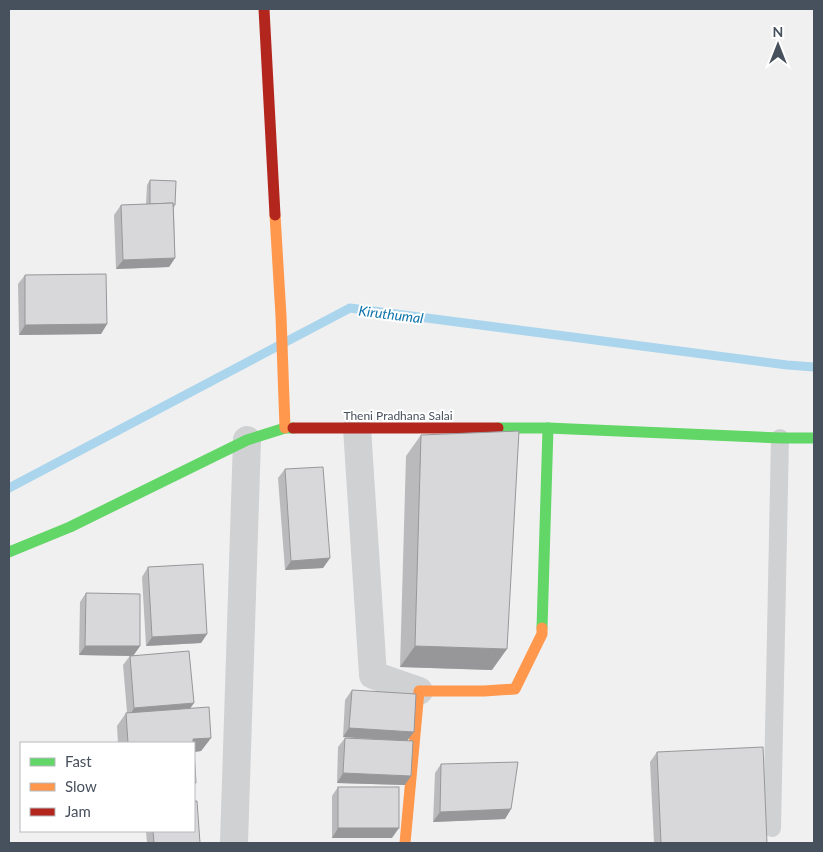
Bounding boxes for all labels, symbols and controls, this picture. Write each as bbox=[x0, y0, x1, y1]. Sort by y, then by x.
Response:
north arrow bbox=[753, 20, 803, 70]
text: N bbox=[773, 23, 783, 40]
water label: Kiruthumal bbox=[358, 302, 424, 326]
street label: Theni Pradhana Salai bbox=[343, 408, 453, 423]
legend bbox=[20, 742, 195, 832]
text: Fast bbox=[65, 752, 92, 770]
text: Slow bbox=[65, 777, 97, 795]
text: Jam bbox=[65, 802, 91, 820]

